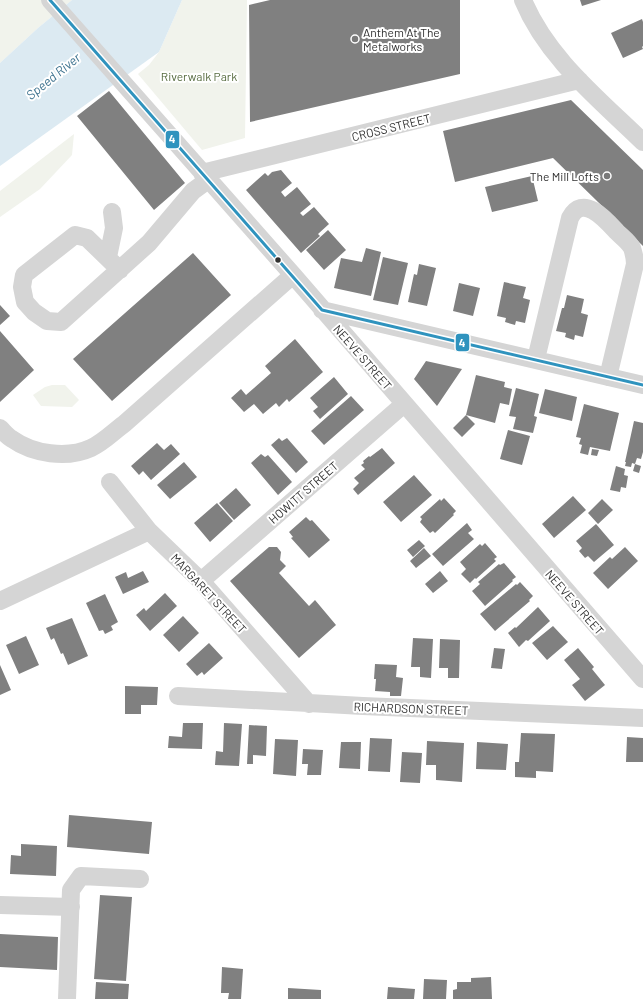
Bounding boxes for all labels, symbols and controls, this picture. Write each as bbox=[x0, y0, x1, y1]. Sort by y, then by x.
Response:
place label: Anthem At The Metalworks bbox=[363, 25, 440, 53]
marker: Anthem At The Metalworks bbox=[350, 34, 360, 44]
water label: Speed River bbox=[23, 49, 84, 103]
park label: Riverwalk Park bbox=[161, 69, 237, 83]
street label: CROSS STREET bbox=[350, 110, 432, 144]
line badge: 4 bbox=[165, 130, 180, 149]
text: 4 bbox=[169, 132, 176, 145]
place label: The Mill Lofts bbox=[530, 169, 599, 183]
marker: The Mill Lofts bbox=[602, 171, 612, 181]
unlabelled marker bbox=[273, 255, 283, 265]
street label: NEEVE STREET bbox=[331, 322, 395, 392]
line badge: 4 bbox=[455, 333, 470, 352]
text: 4 bbox=[459, 336, 466, 349]
street label: HOWITT STREET bbox=[265, 458, 341, 526]
street label: MARGARET STREET bbox=[168, 550, 250, 636]
street label: NEEVE STREET bbox=[543, 567, 607, 637]
street label: RICHARDSON STREET bbox=[353, 699, 469, 717]

